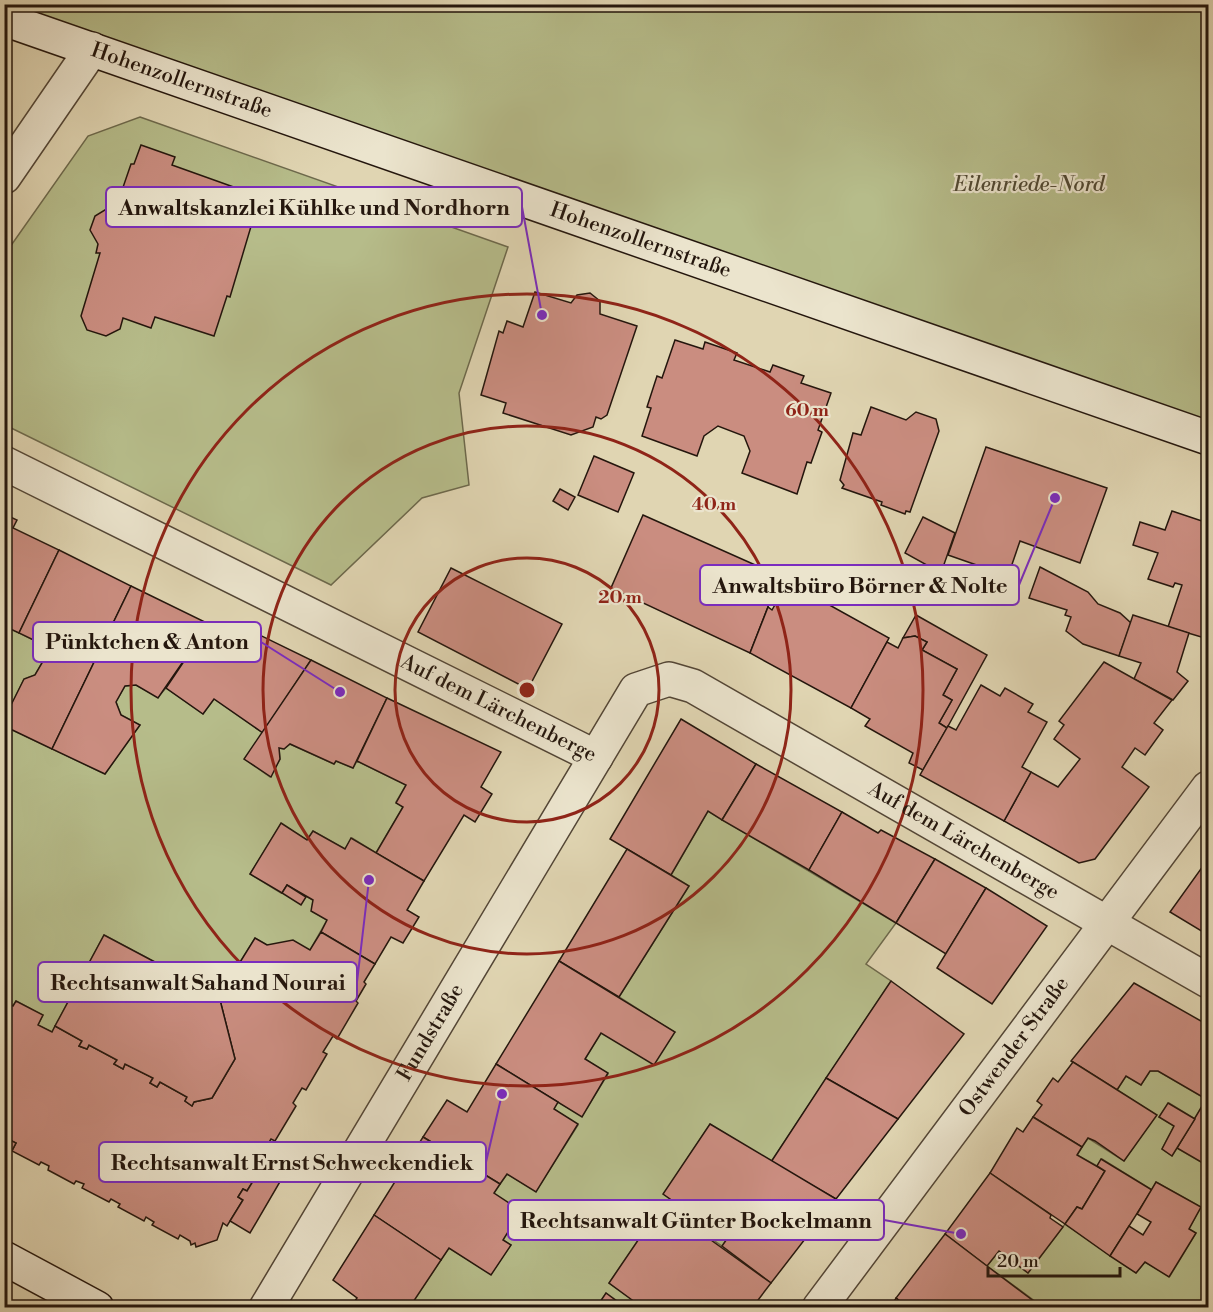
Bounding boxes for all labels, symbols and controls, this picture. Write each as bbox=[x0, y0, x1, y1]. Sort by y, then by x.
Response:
street label: Hohenzollernstraße bbox=[88, 37, 276, 124]
park label: Eilenriede-Nord bbox=[953, 172, 1106, 198]
callout: Anwaltskanzlei Kühlke und Nordhorn bbox=[106, 187, 522, 227]
text: Anwaltskanzlei Kühlke und Nordhorn bbox=[117, 195, 510, 222]
street label: Hohenzollernstraße bbox=[547, 197, 735, 284]
text: 60 m bbox=[785, 399, 829, 422]
text: 40 m bbox=[692, 493, 737, 516]
callout: Anwaltsbüro Börner & Nolte bbox=[700, 565, 1019, 605]
text: Anwaltsbüro Börner & Nolte bbox=[711, 573, 1008, 600]
text: 20 m bbox=[598, 586, 642, 609]
callout: Pünktchen & Anton bbox=[33, 622, 261, 662]
text: Pünktchen & Anton bbox=[45, 629, 249, 656]
street label: Auf dem Lärchenberge bbox=[395, 648, 601, 768]
centre of rings bbox=[517, 680, 537, 700]
street label: Auf dem Lärchenberge bbox=[863, 776, 1064, 906]
callout: Rechtsanwalt Sahand Nourai bbox=[38, 962, 357, 1002]
text: Rechtsanwalt Sahand Nourai bbox=[50, 970, 346, 997]
street label: Ostwender Straße bbox=[953, 972, 1075, 1122]
street label: Fundstraße bbox=[392, 979, 470, 1086]
callout: Rechtsanwalt Ernst Schweckendiek bbox=[99, 1142, 486, 1182]
text: Rechtsanwalt Ernst Schweckendiek bbox=[111, 1150, 474, 1177]
callout: Rechtsanwalt Günter Bockelmann bbox=[508, 1200, 884, 1240]
text: Rechtsanwalt Günter Bockelmann bbox=[520, 1208, 872, 1235]
scale bar bbox=[988, 1240, 1120, 1278]
text: 20 m bbox=[997, 1250, 1039, 1273]

